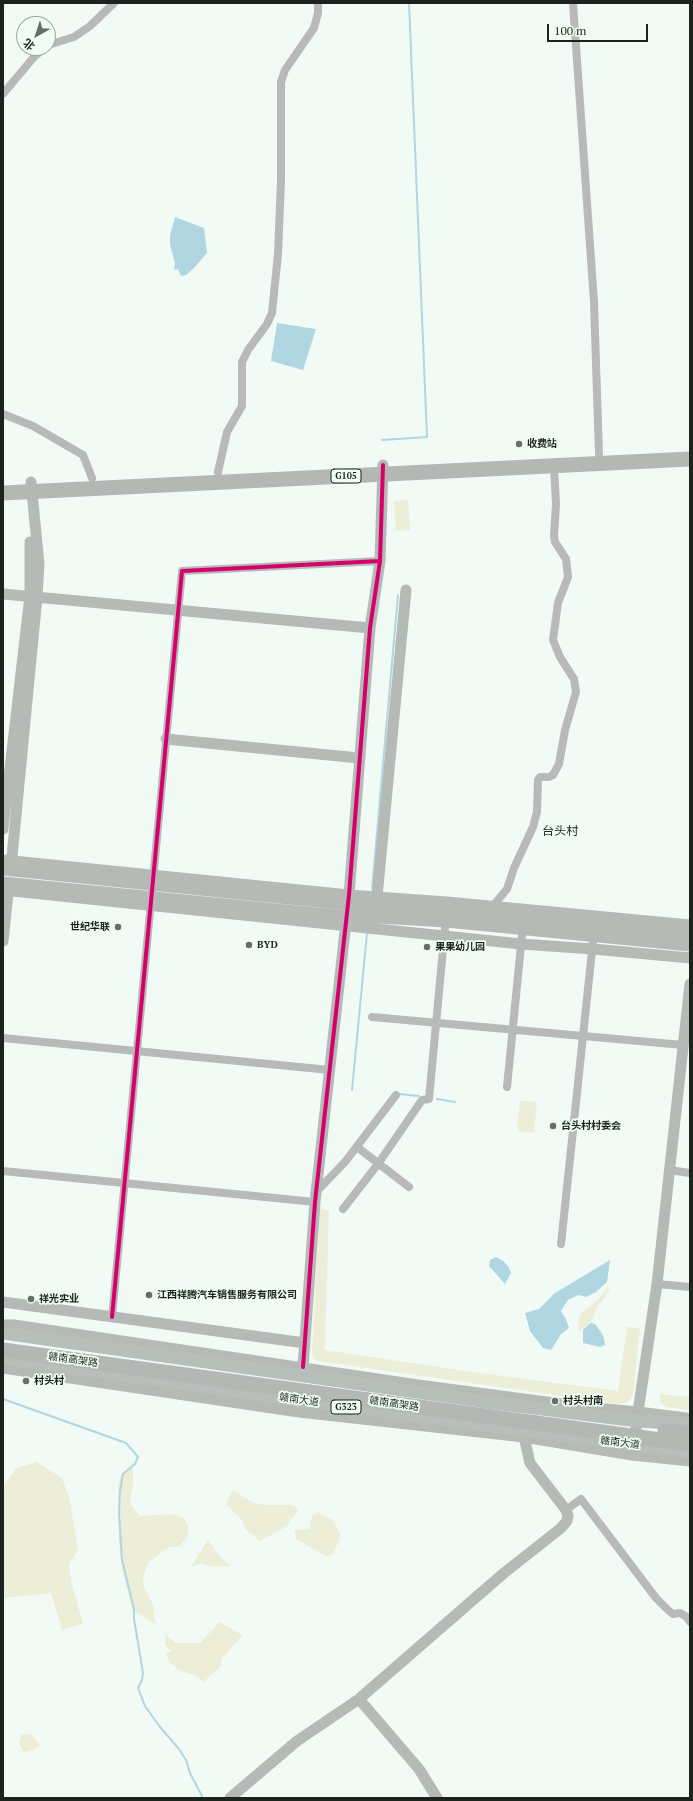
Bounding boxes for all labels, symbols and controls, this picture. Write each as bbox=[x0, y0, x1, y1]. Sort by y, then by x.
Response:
north arrow bbox=[16, 16, 56, 56]
scale bar bbox=[549, 16, 650, 42]
text: 100 m bbox=[554, 23, 586, 38]
text: 北 bbox=[20, 36, 38, 53]
place label: 收费站 bbox=[527, 438, 557, 450]
marker: 收费站 bbox=[514, 439, 524, 449]
road number: G105 bbox=[331, 469, 361, 483]
district label: 台头村 bbox=[542, 825, 578, 839]
place label: 世纪华联 bbox=[70, 921, 110, 933]
marker: 世纪华联 bbox=[113, 922, 123, 932]
place label: BYD bbox=[257, 939, 278, 951]
marker: BYD bbox=[244, 940, 254, 950]
place label: 果果幼儿园 bbox=[435, 941, 485, 953]
marker: 果果幼儿园 bbox=[422, 942, 432, 952]
place label: 台头村村委会 bbox=[561, 1120, 621, 1132]
marker: 台头村村委会 bbox=[548, 1121, 558, 1131]
place label: 江西祥腾汽车销售服务有限公司 bbox=[157, 1289, 297, 1301]
marker: 江西祥腾汽车销售服务有限公司 bbox=[144, 1290, 154, 1300]
place label: 祥光实业 bbox=[39, 1293, 79, 1305]
marker: 祥光实业 bbox=[26, 1294, 36, 1304]
street label: 赣南高架路 bbox=[47, 1351, 99, 1369]
place label: 村头村 bbox=[34, 1375, 64, 1387]
marker: 村头村 bbox=[21, 1376, 31, 1386]
street label: 赣南大道 bbox=[278, 1391, 320, 1409]
street label: 赣南高架路 bbox=[368, 1395, 420, 1413]
place label: 村头村南 bbox=[563, 1395, 603, 1407]
marker: 村头村南 bbox=[550, 1396, 560, 1406]
road number: G323 bbox=[331, 1400, 361, 1414]
street label: 赣南大道 bbox=[599, 1435, 641, 1451]

